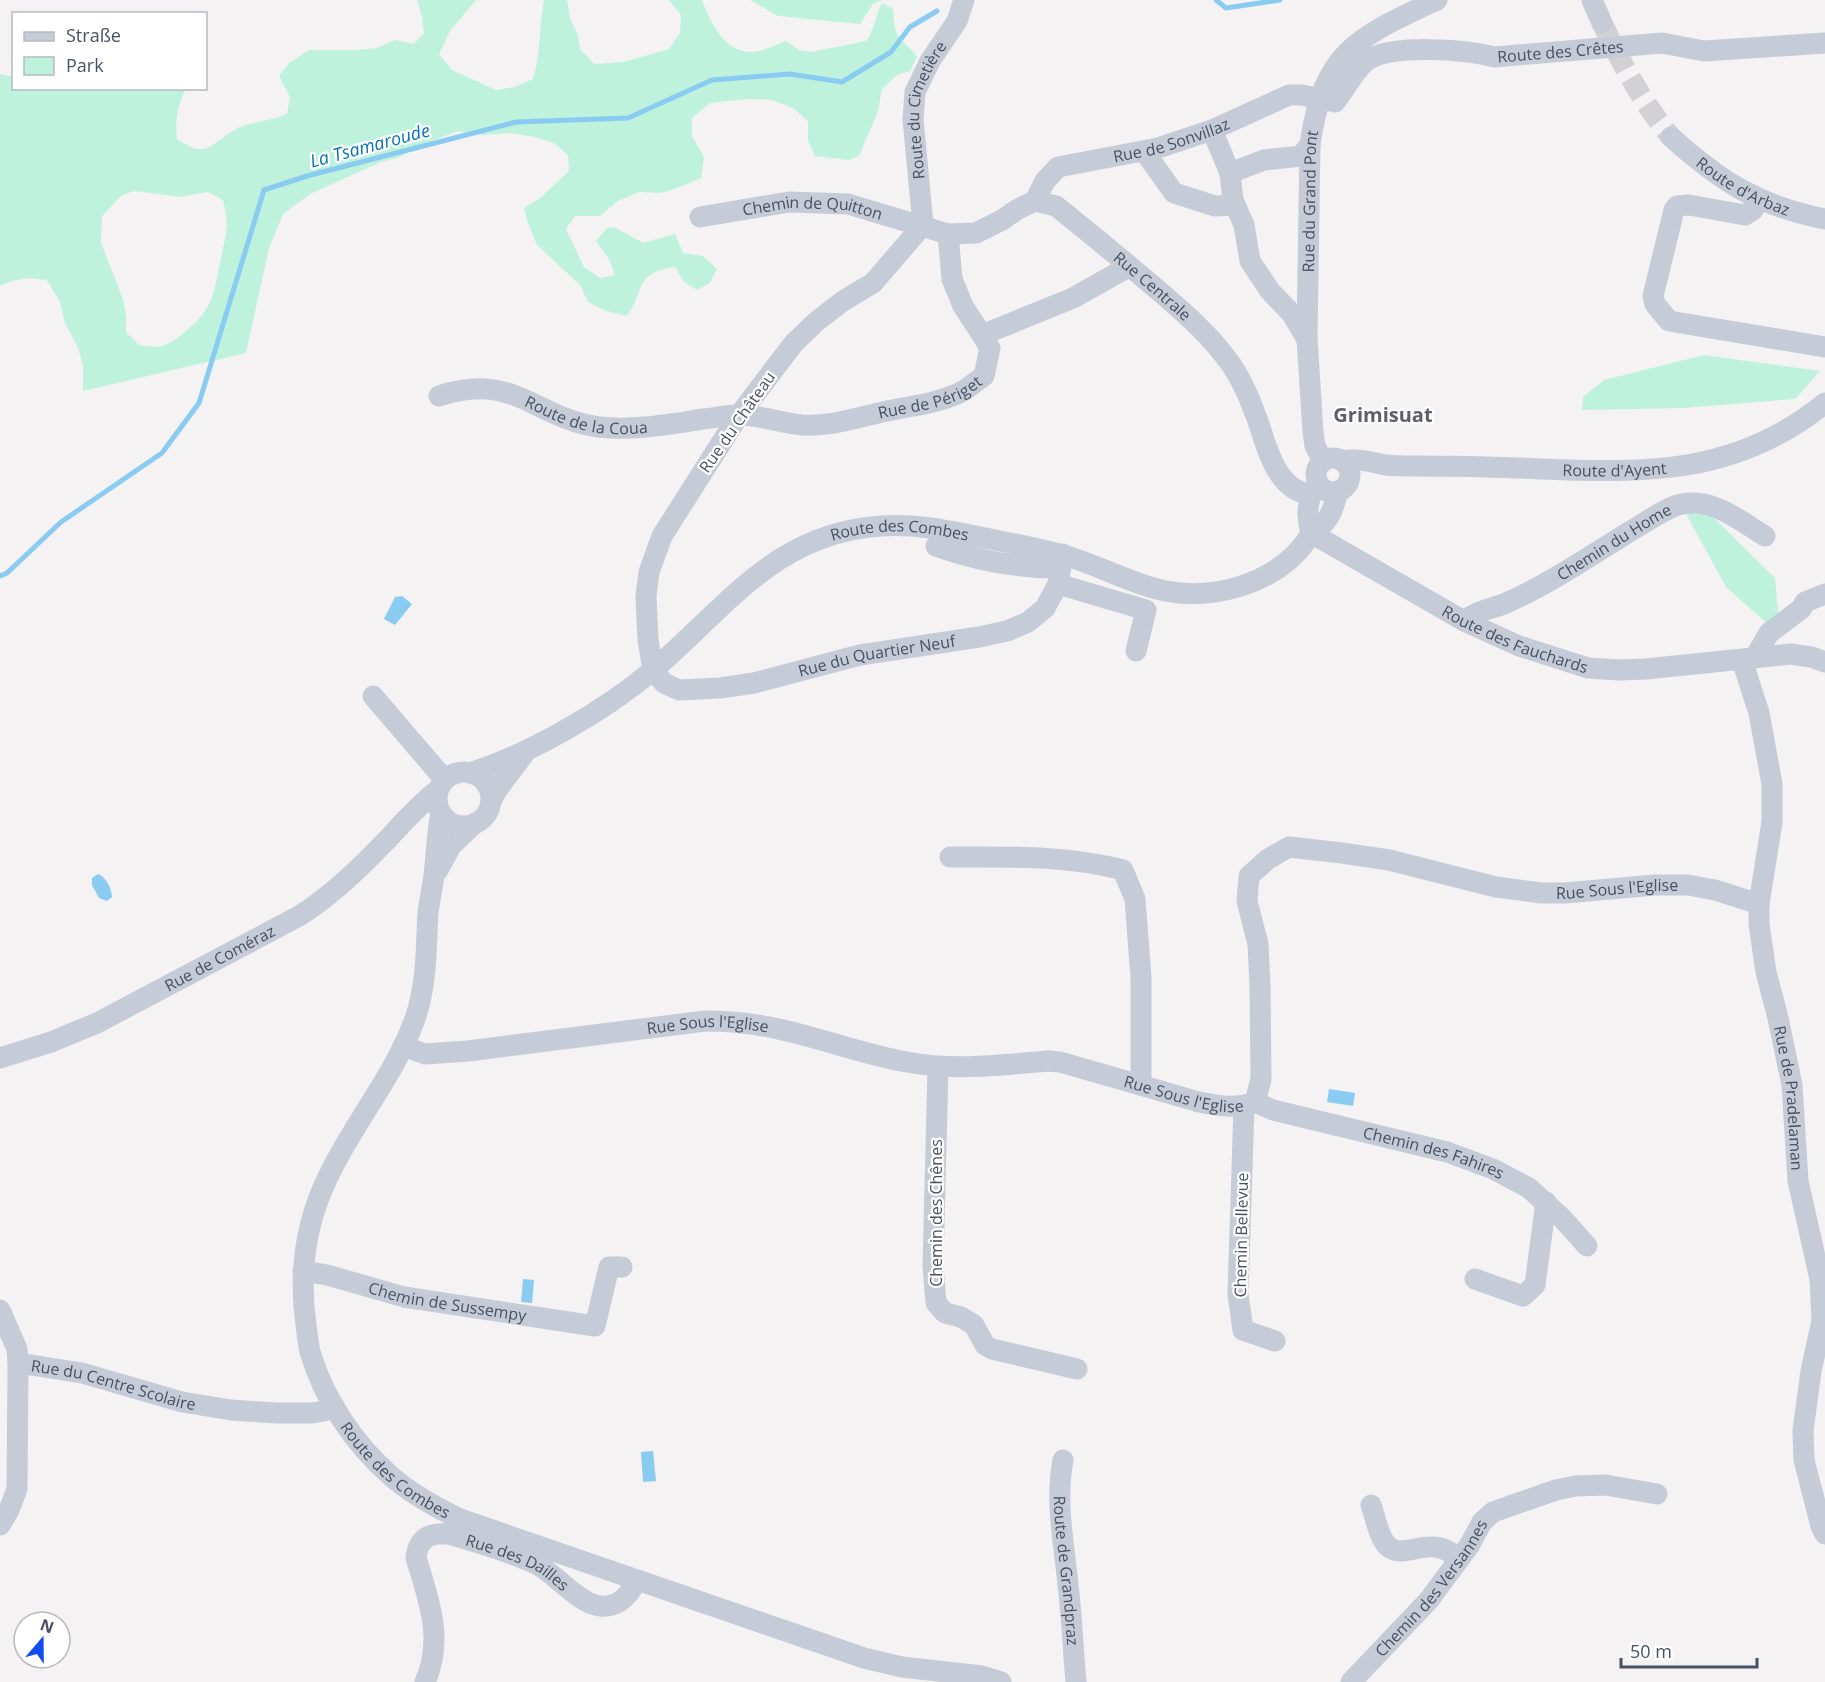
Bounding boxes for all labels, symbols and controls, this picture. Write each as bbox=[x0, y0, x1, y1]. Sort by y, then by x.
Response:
legend bbox=[12, 12, 207, 90]
text: Straße bbox=[66, 23, 121, 47]
street label: Route des Crêtes bbox=[1496, 35, 1624, 68]
street label: Route du Cimetière bbox=[902, 37, 951, 180]
text: Park bbox=[66, 53, 104, 77]
street label: Rue de Sonvillaz bbox=[1111, 113, 1233, 167]
water label: La Tsamaroude bbox=[307, 117, 432, 173]
street label: Rue du Grand Pont bbox=[1297, 128, 1323, 273]
street label: Route d'Arbaz bbox=[1692, 152, 1793, 220]
street label: Chemin de Quitton bbox=[741, 191, 885, 225]
street label: Rue Centrale bbox=[1109, 246, 1196, 326]
street label: Rue du Château bbox=[694, 367, 780, 477]
street label: Rue de Périget bbox=[876, 370, 986, 424]
street label: Route de la Coua bbox=[521, 390, 648, 439]
district label: Grimisuat bbox=[1333, 401, 1433, 428]
street label: Route d'Ayent bbox=[1562, 457, 1668, 482]
street label: Chemin du Home bbox=[1553, 498, 1675, 585]
street label: Route des Combes bbox=[828, 514, 971, 546]
street label: Route des Fauchards bbox=[1438, 600, 1591, 678]
street label: Rue du Quartier Neuf bbox=[796, 629, 958, 682]
street label: Rue Sous l'Eglise bbox=[1556, 874, 1678, 904]
street label: Rue de Coméraz bbox=[160, 920, 279, 996]
street label: Rue Sous l'Eglise bbox=[645, 1010, 771, 1039]
street label: Rue de Pradelaman bbox=[1769, 1024, 1808, 1171]
street label: Rue Sous l'Eglise bbox=[1121, 1070, 1245, 1117]
street label: Chemin des Fahires bbox=[1361, 1121, 1508, 1184]
street label: Chemin des Chênes bbox=[925, 1139, 947, 1287]
street label: Chemin Bellevue bbox=[1229, 1172, 1253, 1298]
street label: Chemin de Sussempy bbox=[366, 1276, 529, 1327]
street label: Rue du Centre Scolaire bbox=[29, 1354, 197, 1415]
street label: Route des Combes bbox=[336, 1417, 454, 1523]
street label: Route de Grandpraz bbox=[1049, 1495, 1084, 1646]
street label: Chemin des Versannes bbox=[1370, 1516, 1492, 1661]
street label: Rue des Dailles bbox=[463, 1529, 574, 1596]
north arrow bbox=[12, 1610, 72, 1670]
text: N bbox=[37, 1613, 57, 1638]
scale bar bbox=[1621, 1631, 1758, 1669]
text: 50 m bbox=[1630, 1639, 1672, 1663]

